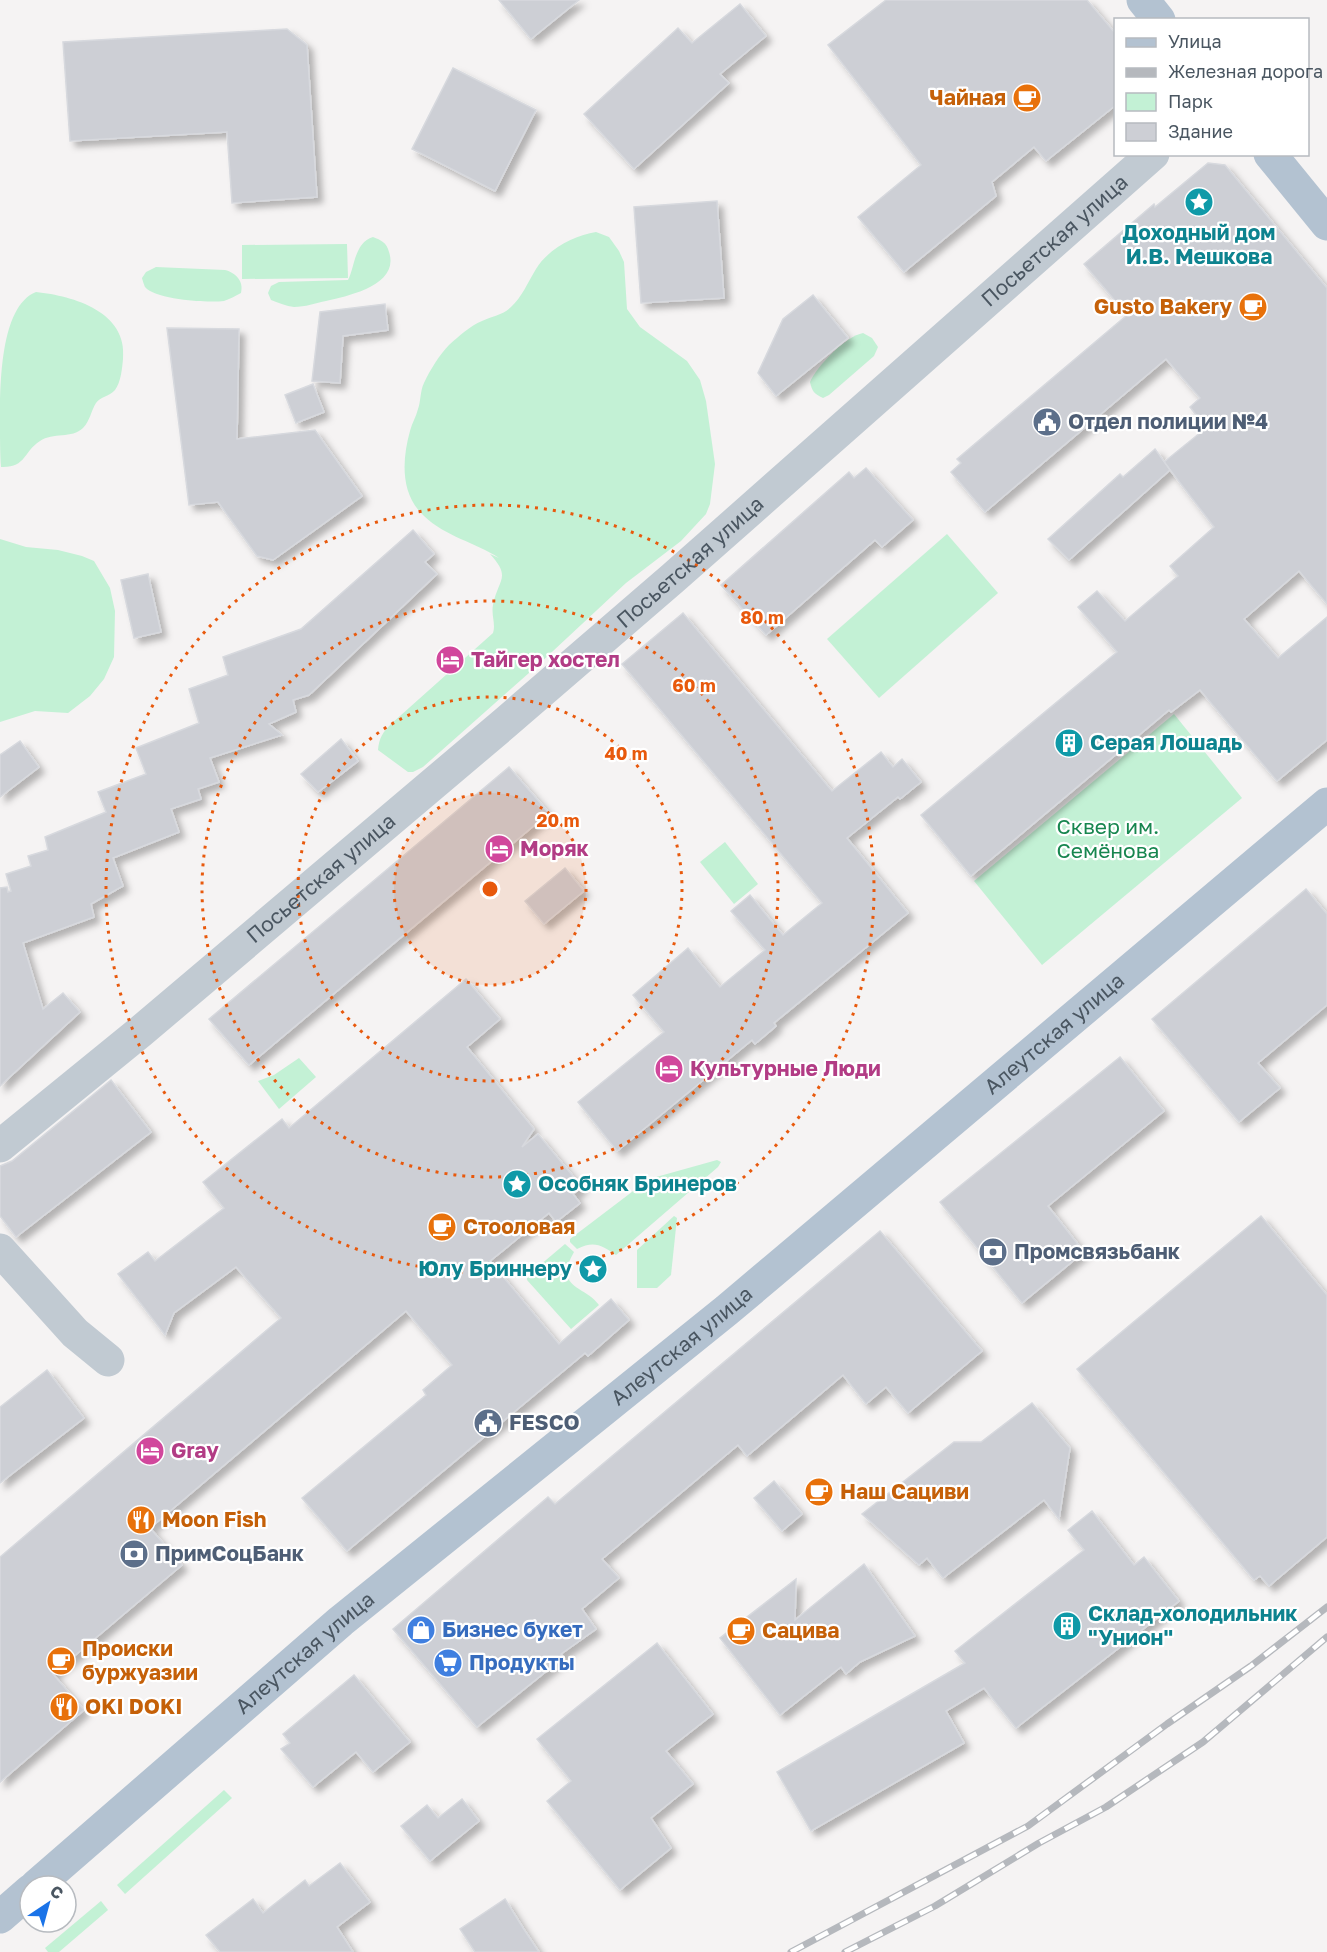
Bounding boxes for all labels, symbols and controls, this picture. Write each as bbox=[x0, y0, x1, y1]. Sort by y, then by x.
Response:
legend bbox=[1114, 18, 1309, 156]
text: Улица bbox=[1168, 30, 1222, 52]
text: Железная дорога bbox=[1168, 60, 1323, 82]
cafe icon: Чайная bbox=[1011, 82, 1043, 114]
place label: Чайная bbox=[929, 84, 1006, 110]
text: Парк bbox=[1168, 90, 1213, 112]
text: Здание bbox=[1168, 120, 1233, 142]
street label: Посьетская улица bbox=[975, 168, 1133, 312]
place icon: Доходный дом И.В. Мешкова bbox=[1183, 186, 1215, 218]
place label: Доходный дом И.В. Мешкова bbox=[1123, 219, 1275, 269]
cafe icon: Gusto Bakery bbox=[1237, 291, 1269, 323]
place label: Gusto Bakery bbox=[1094, 293, 1232, 319]
public building icon: Отдел полиции №4 bbox=[1031, 406, 1063, 438]
place label: Отдел полиции №4 bbox=[1068, 408, 1268, 434]
street label: Посьетская улица bbox=[611, 490, 769, 633]
text: 80 m bbox=[740, 606, 784, 628]
hotel icon: Тайгер хостел bbox=[434, 644, 466, 676]
place label: Тайгер хостел bbox=[471, 646, 620, 672]
text: 60 m bbox=[672, 674, 716, 696]
building icon: Серая Лошадь bbox=[1053, 727, 1085, 759]
place label: Серая Лошадь bbox=[1090, 729, 1243, 755]
text: 40 m bbox=[604, 742, 648, 764]
street label: Посьетская улица bbox=[241, 807, 400, 948]
text: 20 m bbox=[537, 809, 579, 831]
park label: Сквер им. Семёнова bbox=[1057, 813, 1159, 863]
hotel icon: Моряк bbox=[483, 833, 515, 865]
place label: Моряк bbox=[520, 835, 589, 861]
centre of rings bbox=[480, 879, 500, 899]
street label: Алеутская улица bbox=[979, 967, 1129, 1099]
hotel icon: Культурные Люди bbox=[653, 1053, 685, 1085]
place label: Культурные Люди bbox=[690, 1055, 881, 1081]
place icon: Особняк Бринеров bbox=[501, 1168, 533, 1200]
place label: Особняк Бринеров bbox=[538, 1170, 737, 1196]
cafe icon: Стооловая bbox=[426, 1211, 458, 1243]
place label: Стооловая bbox=[463, 1213, 575, 1239]
bank icon: Промсвязьбанк bbox=[977, 1236, 1009, 1268]
place label: Промсвязьбанк bbox=[1014, 1238, 1180, 1264]
place icon: Юлу Бриннеру bbox=[577, 1253, 609, 1285]
place label: Юлу Бриннеру bbox=[418, 1255, 572, 1281]
street label: Алеутская улица bbox=[605, 1280, 757, 1410]
public building icon: FESCO bbox=[472, 1407, 504, 1439]
place label: FESCO bbox=[509, 1409, 580, 1435]
hotel icon: Gray bbox=[134, 1435, 166, 1467]
place label: Gray bbox=[171, 1437, 219, 1463]
cafe icon: Наш Сациви bbox=[803, 1476, 835, 1508]
place label: Наш Сациви bbox=[840, 1478, 969, 1504]
restaurant icon: Moon Fish bbox=[125, 1504, 157, 1536]
place label: Moon Fish bbox=[162, 1506, 267, 1532]
bank icon: ПримСоцБанк bbox=[118, 1538, 150, 1570]
place label: ПримСоцБанк bbox=[155, 1540, 304, 1566]
street label: Алеутская улица bbox=[230, 1585, 379, 1719]
place label: Склад-холодильник "Унион" bbox=[1088, 1600, 1297, 1650]
building icon: Склад-холодильник "Унион" bbox=[1051, 1610, 1083, 1642]
shop icon: Бизнес букет bbox=[405, 1614, 437, 1646]
cafe icon: Сацива bbox=[725, 1615, 757, 1647]
place label: Бизнес букет bbox=[442, 1616, 583, 1642]
place label: Сацива bbox=[762, 1617, 840, 1643]
place label: Происки буржуазии bbox=[82, 1635, 198, 1685]
cafe icon: Происки буржуазии bbox=[45, 1645, 77, 1677]
supermarket icon: Продукты bbox=[432, 1647, 464, 1679]
place label: Продукты bbox=[469, 1649, 575, 1675]
restaurant icon: OKI DOKI bbox=[48, 1691, 80, 1723]
place label: OKI DOKI bbox=[85, 1693, 182, 1719]
north arrow bbox=[18, 1874, 78, 1934]
text: С bbox=[46, 1880, 67, 1903]

